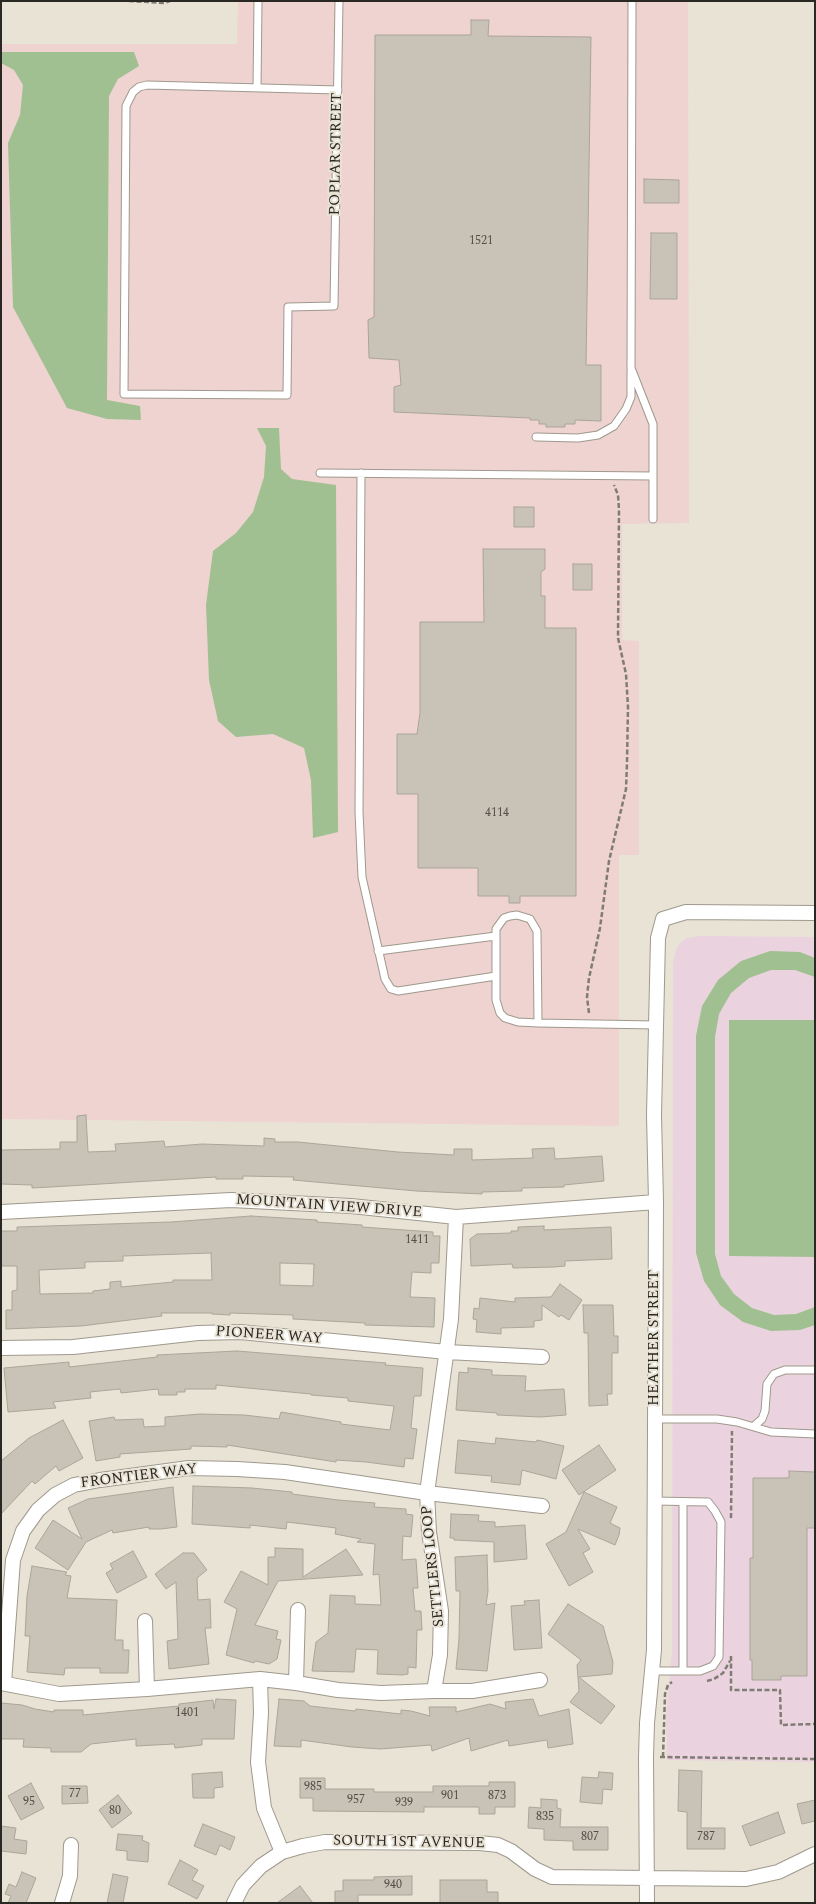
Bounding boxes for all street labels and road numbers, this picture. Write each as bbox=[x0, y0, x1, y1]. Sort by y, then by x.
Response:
street label: POPLAR STREET bbox=[327, 92, 347, 216]
street label: MOUNTAIN VIEW DRIVE bbox=[235, 1192, 423, 1222]
street label: HEATHER STREET bbox=[646, 1270, 664, 1406]
street label: PIONEER WAY bbox=[215, 1323, 323, 1349]
street label: FRONTIER WAY bbox=[80, 1461, 198, 1493]
street label: SETTLERS LOOP bbox=[419, 1504, 449, 1628]
street label: SOUTH 1ST AVENUE bbox=[333, 1833, 485, 1853]

